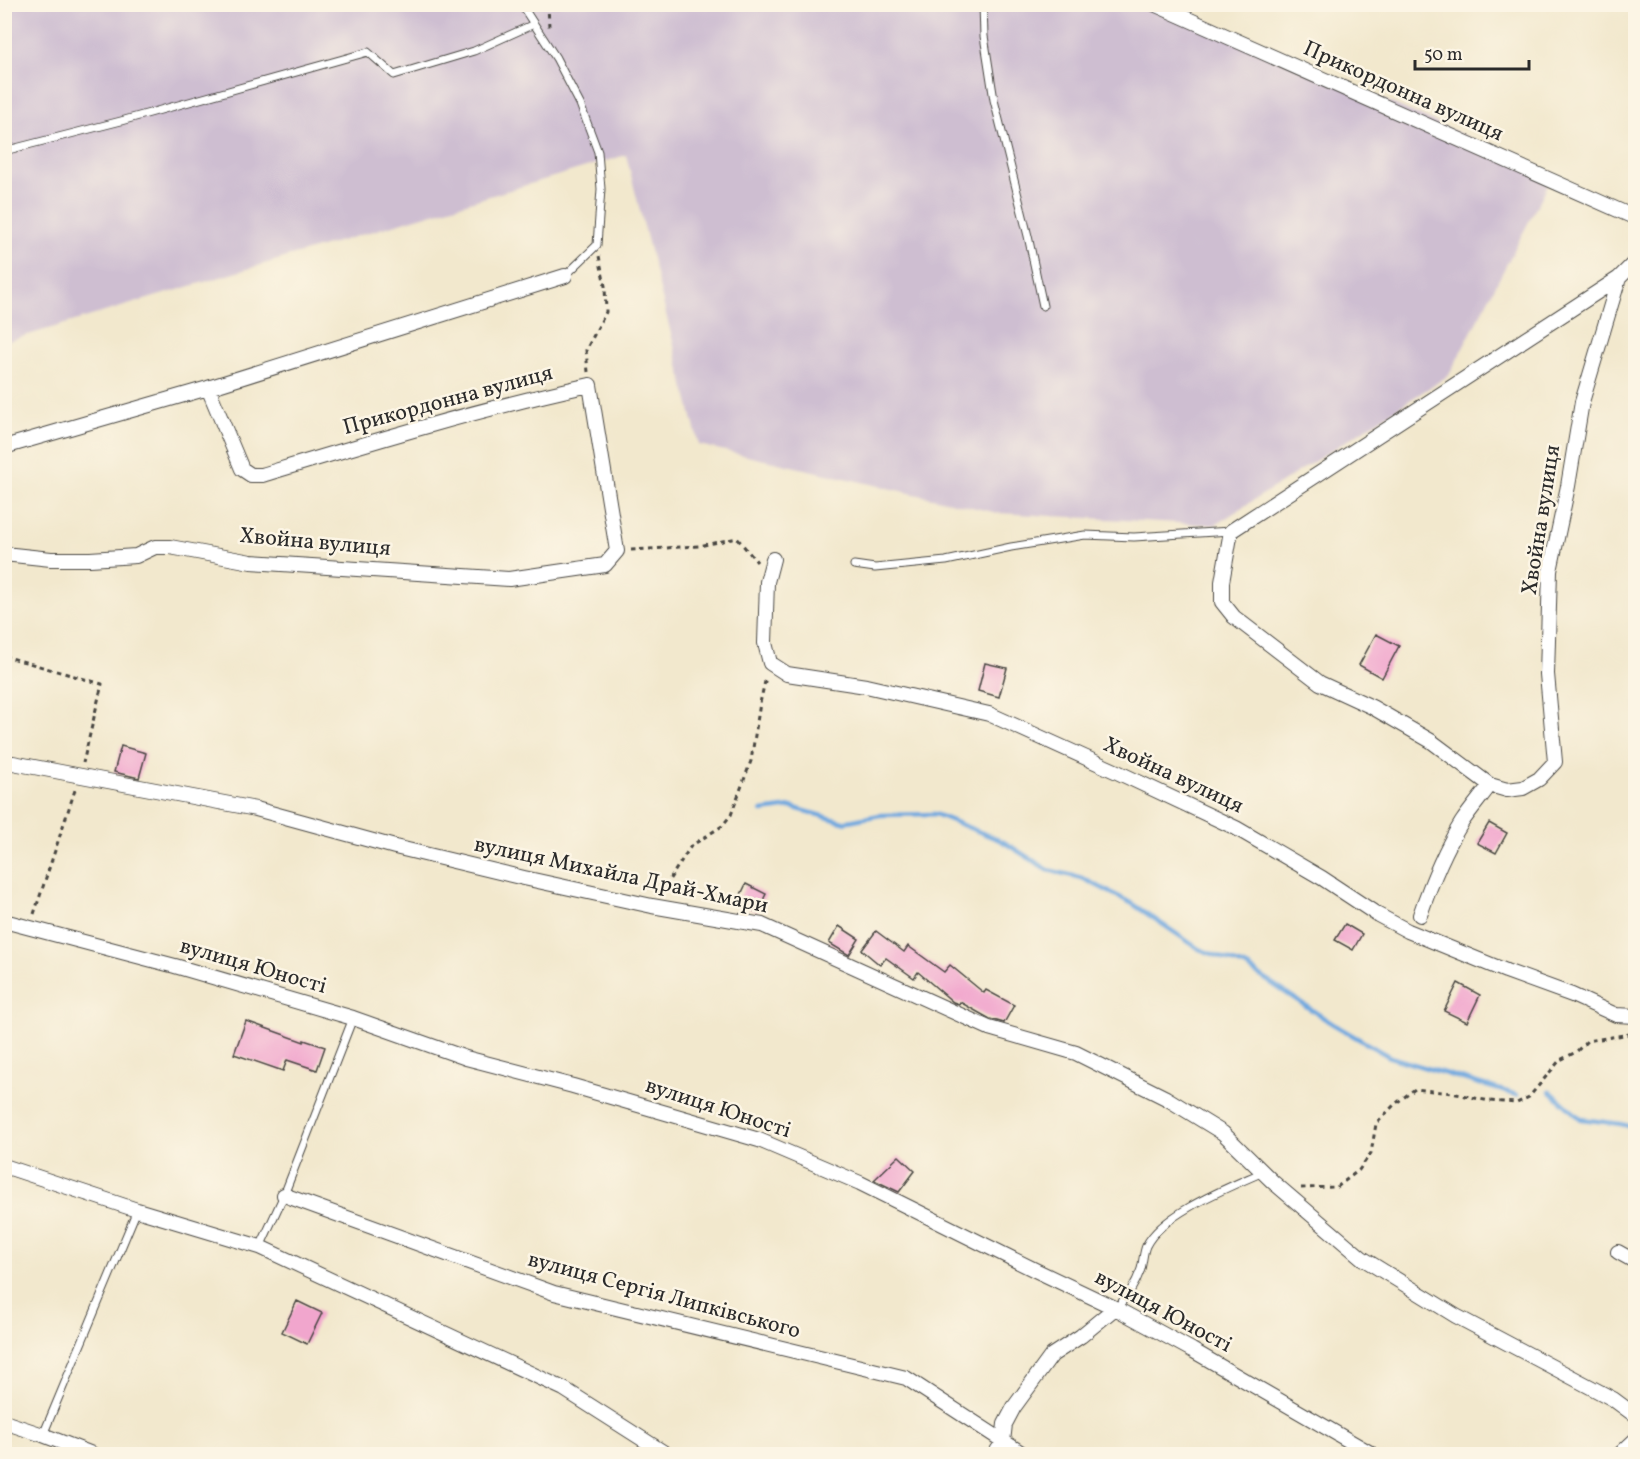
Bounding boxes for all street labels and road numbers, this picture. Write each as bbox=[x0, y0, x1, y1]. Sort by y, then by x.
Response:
street label: Прикордонна вулиця bbox=[1298, 34, 1508, 150]
street label: Прикордонна вулиця bbox=[339, 358, 557, 444]
street label: Хвойна вулиця bbox=[1515, 443, 1569, 597]
street label: Хвойна вулиця bbox=[238, 521, 392, 565]
street label: Хвойна вулиця bbox=[1098, 730, 1248, 822]
street label: вулиця Михайла Драй-Хмари bbox=[471, 830, 771, 922]
street label: вулиця Юності bbox=[176, 931, 330, 1003]
street label: вулиця Юності bbox=[641, 1071, 795, 1147]
street label: вулиця Сергія Липківського bbox=[524, 1245, 804, 1347]
street label: вулиця Юності bbox=[1089, 1263, 1237, 1361]

